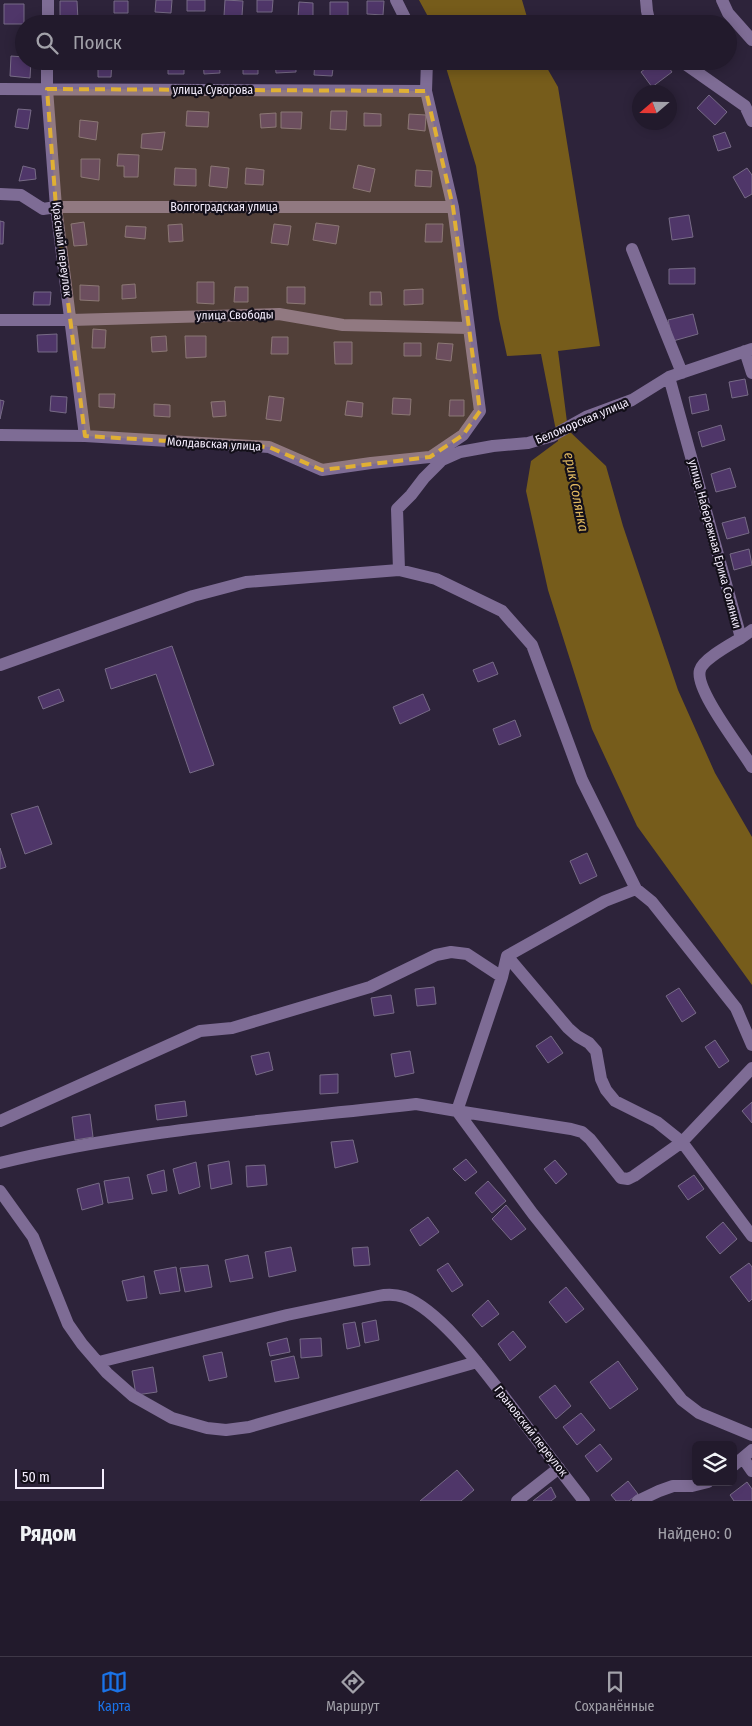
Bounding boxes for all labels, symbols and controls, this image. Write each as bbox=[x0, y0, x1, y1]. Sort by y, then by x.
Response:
search box bbox=[15, 15, 737, 70]
icon: search bbox=[33, 29, 61, 57]
text: Поиск bbox=[73, 31, 122, 54]
street label: улица Суворова bbox=[173, 83, 253, 97]
north arrow bbox=[632, 85, 677, 130]
street label: Волгоградская улица bbox=[170, 200, 278, 214]
street label: Красный переулок bbox=[49, 201, 75, 297]
street label: улица Свободы bbox=[196, 307, 274, 323]
street label: Беломорская улица bbox=[533, 395, 631, 447]
street label: Молдавская улица bbox=[167, 435, 261, 453]
water label: ерик Солянка bbox=[560, 451, 592, 533]
street label: улица Набережная Ерика Солянки bbox=[686, 458, 744, 630]
street label: Грановский переулок bbox=[491, 1383, 571, 1479]
map controls bbox=[692, 1441, 737, 1486]
button: layers bbox=[692, 1441, 737, 1486]
scale bar bbox=[15, 1466, 104, 1489]
text: 50 m bbox=[22, 1469, 50, 1486]
text: Рядом bbox=[20, 1521, 76, 1547]
text: Найдено: 0 bbox=[658, 1524, 732, 1543]
tab: Карта bbox=[98, 1668, 131, 1715]
tab: Маршрут bbox=[326, 1668, 380, 1715]
tab: Сохранённые bbox=[575, 1668, 654, 1715]

